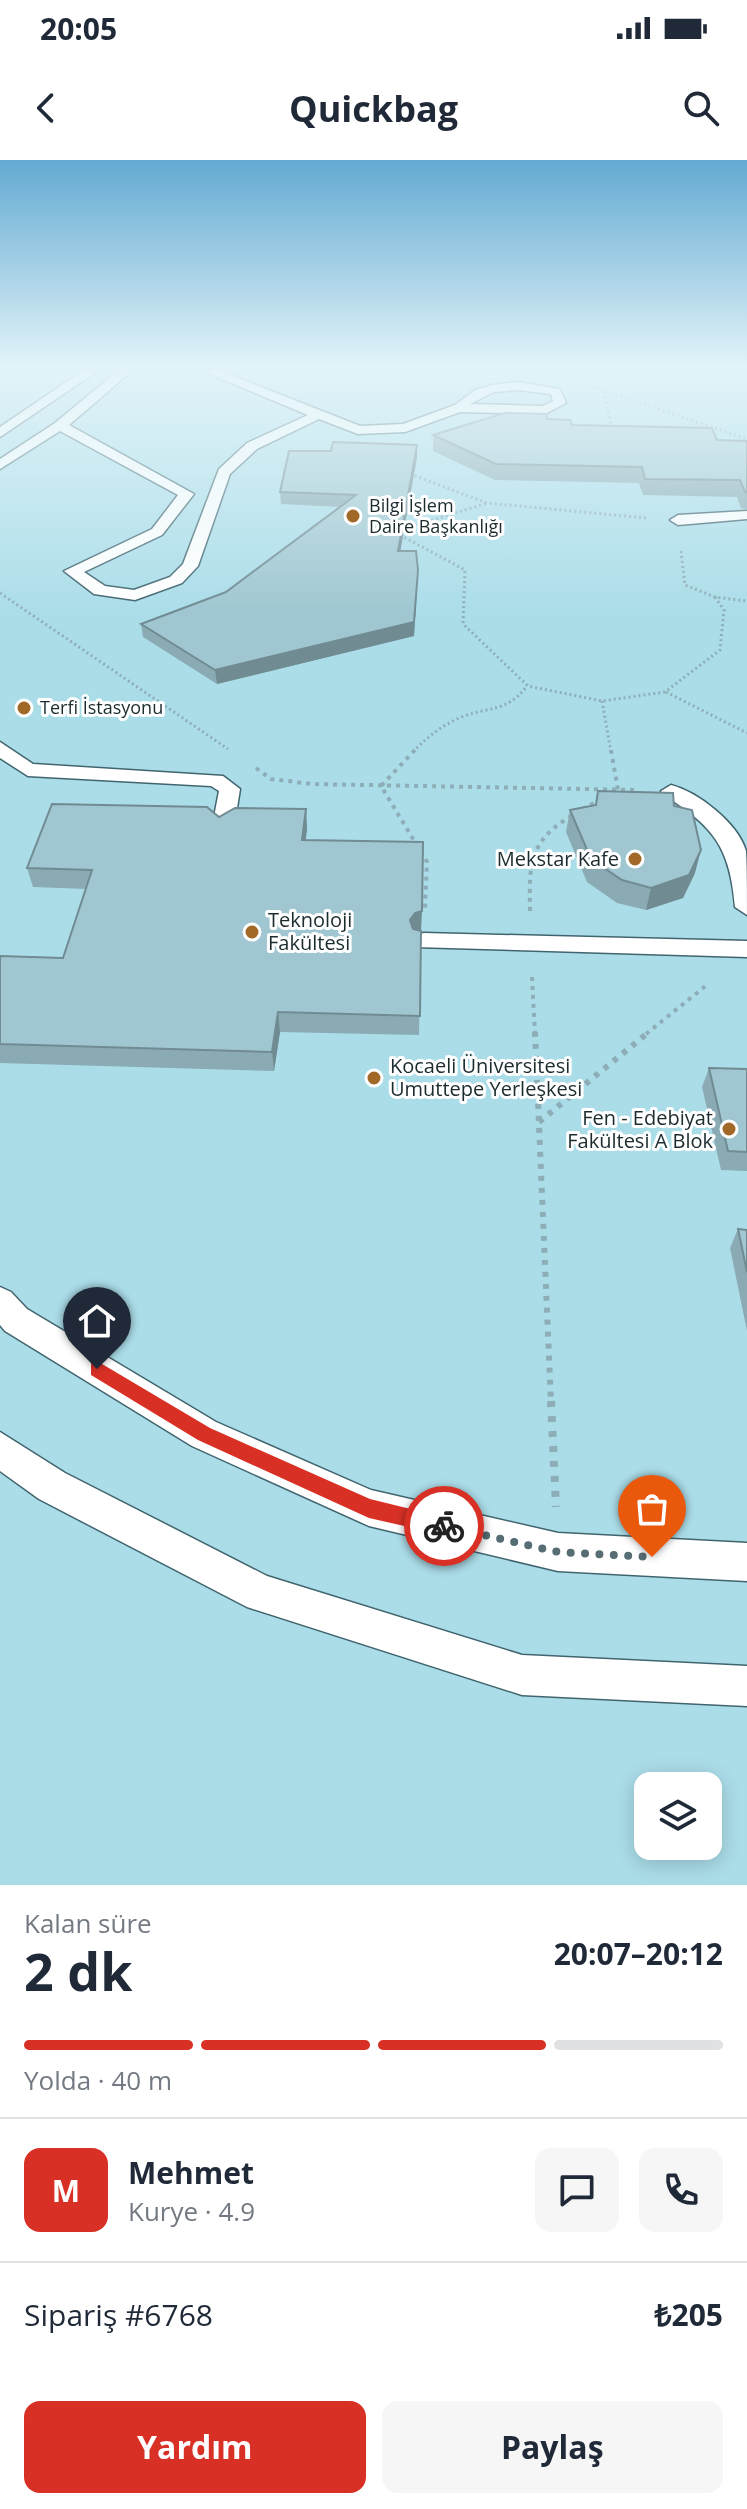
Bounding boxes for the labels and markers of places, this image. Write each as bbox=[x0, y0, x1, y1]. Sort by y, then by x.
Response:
place label: Bilgi İşlem Daire Başkanlığı bbox=[369, 493, 503, 538]
marker: Bilgi İşlem Daire Başkanlığı bbox=[344, 507, 362, 525]
place label: Terfi İstasyonu bbox=[40, 695, 163, 719]
marker: Terfi İstasyonu bbox=[15, 699, 33, 717]
place label: Mekstar Kafe bbox=[497, 845, 619, 872]
marker: Mekstar Kafe bbox=[626, 850, 644, 868]
place label: Teknoloji Fakültesi bbox=[268, 906, 352, 956]
marker: Teknoloji Fakültesi bbox=[243, 923, 261, 941]
place label: Kocaeli Üniversitesi Umuttepe Yerleşkesi bbox=[390, 1052, 582, 1102]
marker: Kocaeli Üniversitesi Umuttepe Yerleşkesi bbox=[365, 1069, 383, 1087]
place label: Fen - Edebiyat Fakültesi A Blok bbox=[567, 1104, 713, 1154]
marker: Fen - Edebiyat Fakültesi A Blok bbox=[720, 1120, 738, 1138]
pin bbox=[63, 1287, 131, 1369]
pin bbox=[618, 1475, 686, 1557]

